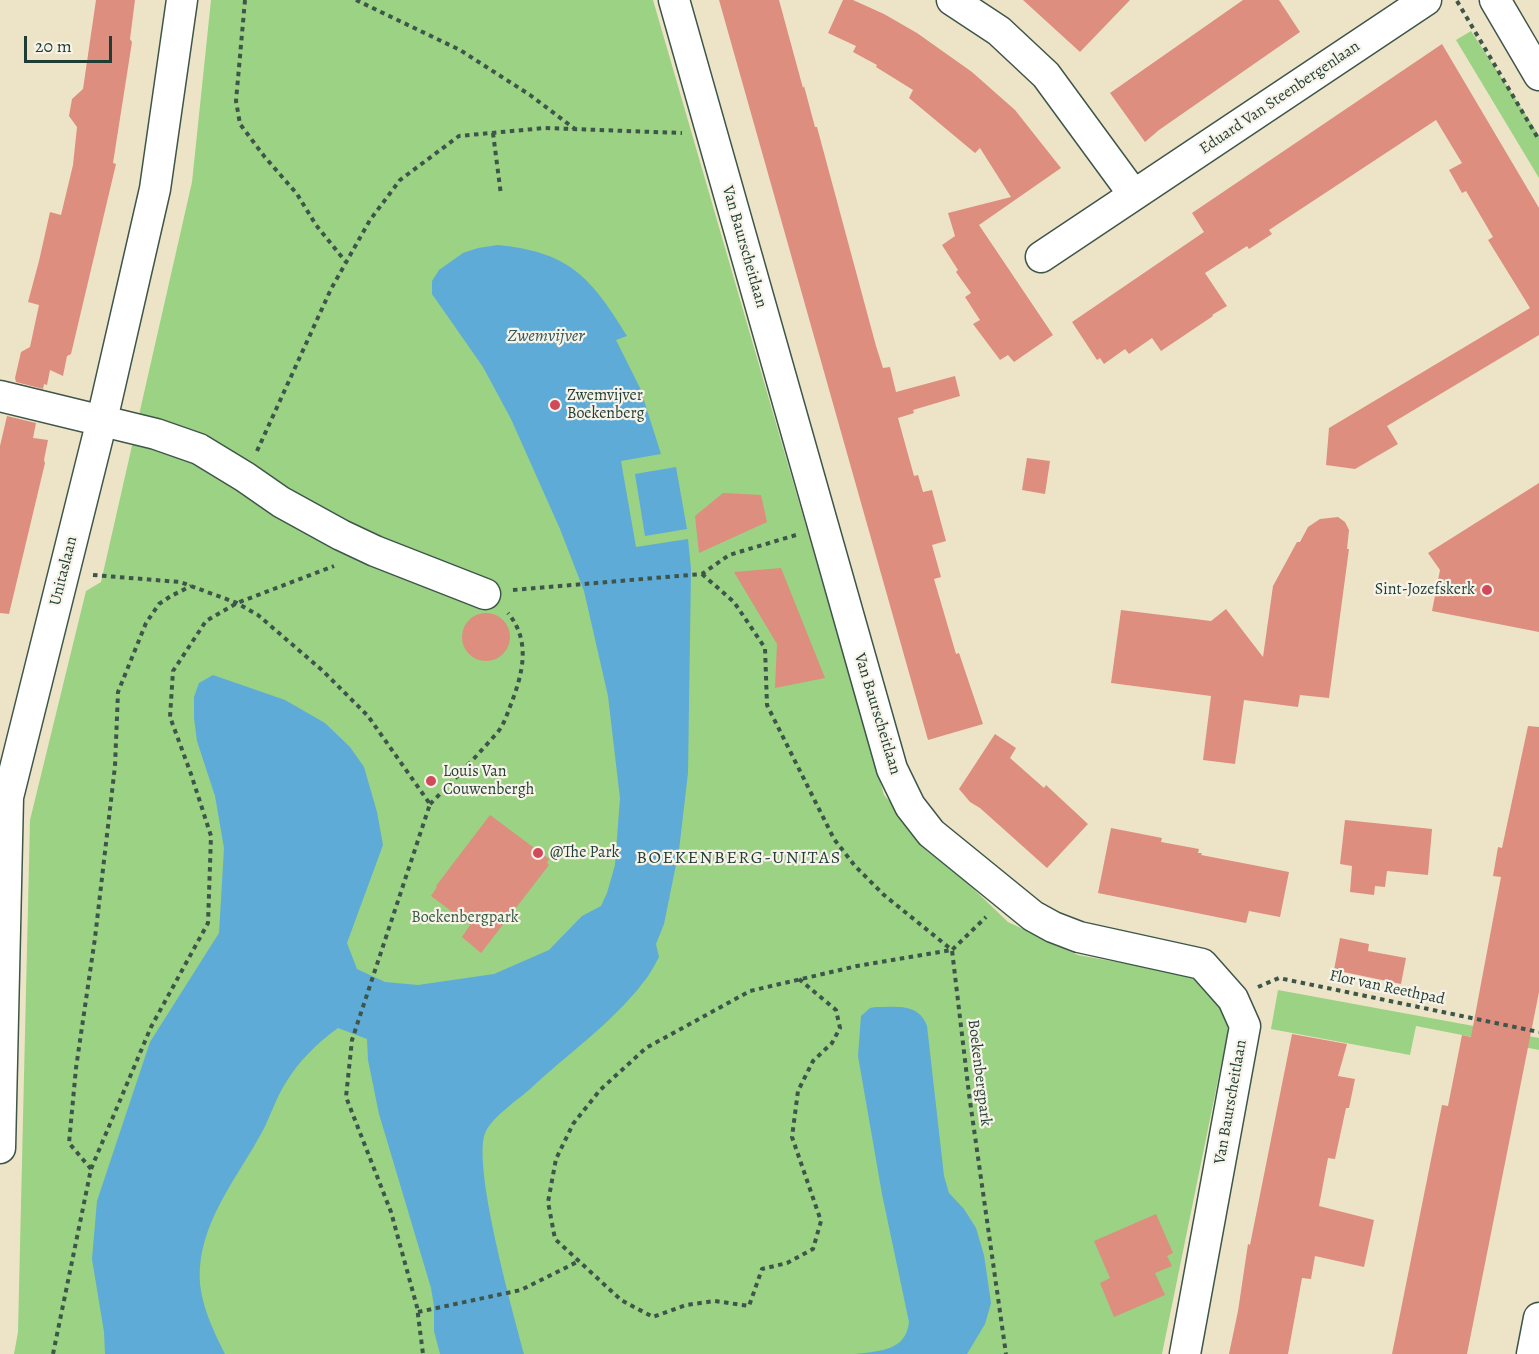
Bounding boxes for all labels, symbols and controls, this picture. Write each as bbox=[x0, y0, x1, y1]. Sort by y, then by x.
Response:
scale bar bbox=[27, 24, 116, 62]
text: 20 m bbox=[35, 34, 72, 58]
street label: Eduard Van Steenbergenlaan bbox=[1196, 37, 1364, 159]
street label: Van Baurscheitlaan bbox=[717, 184, 771, 310]
water label: Zwemvijver bbox=[508, 326, 584, 348]
place label: Zwemvijver Boekenberg bbox=[567, 386, 645, 424]
marker: Zwemvijver Boekenberg bbox=[548, 398, 562, 412]
street label: Unitaslaan bbox=[46, 534, 82, 608]
place label: Sint-Jozefskerk bbox=[1375, 580, 1475, 600]
marker: Sint-Jozefskerk bbox=[1480, 583, 1494, 597]
street label: Van Baurscheitlaan bbox=[849, 651, 905, 777]
place label: Louis Van Couwenbergh bbox=[443, 762, 534, 800]
marker: Louis Van Couwenbergh bbox=[424, 774, 438, 788]
place label: @The Park bbox=[550, 843, 620, 863]
marker: @The Park bbox=[531, 846, 545, 860]
district label: BOEKENBERG-UNITAS bbox=[636, 848, 842, 870]
park label: Boekenbergpark bbox=[411, 908, 519, 928]
street label: Flor van Reethpad bbox=[1328, 966, 1446, 1010]
street label: Boekenbergpark bbox=[963, 1018, 995, 1128]
street label: Van Baurscheitlaan bbox=[1211, 1038, 1251, 1166]

